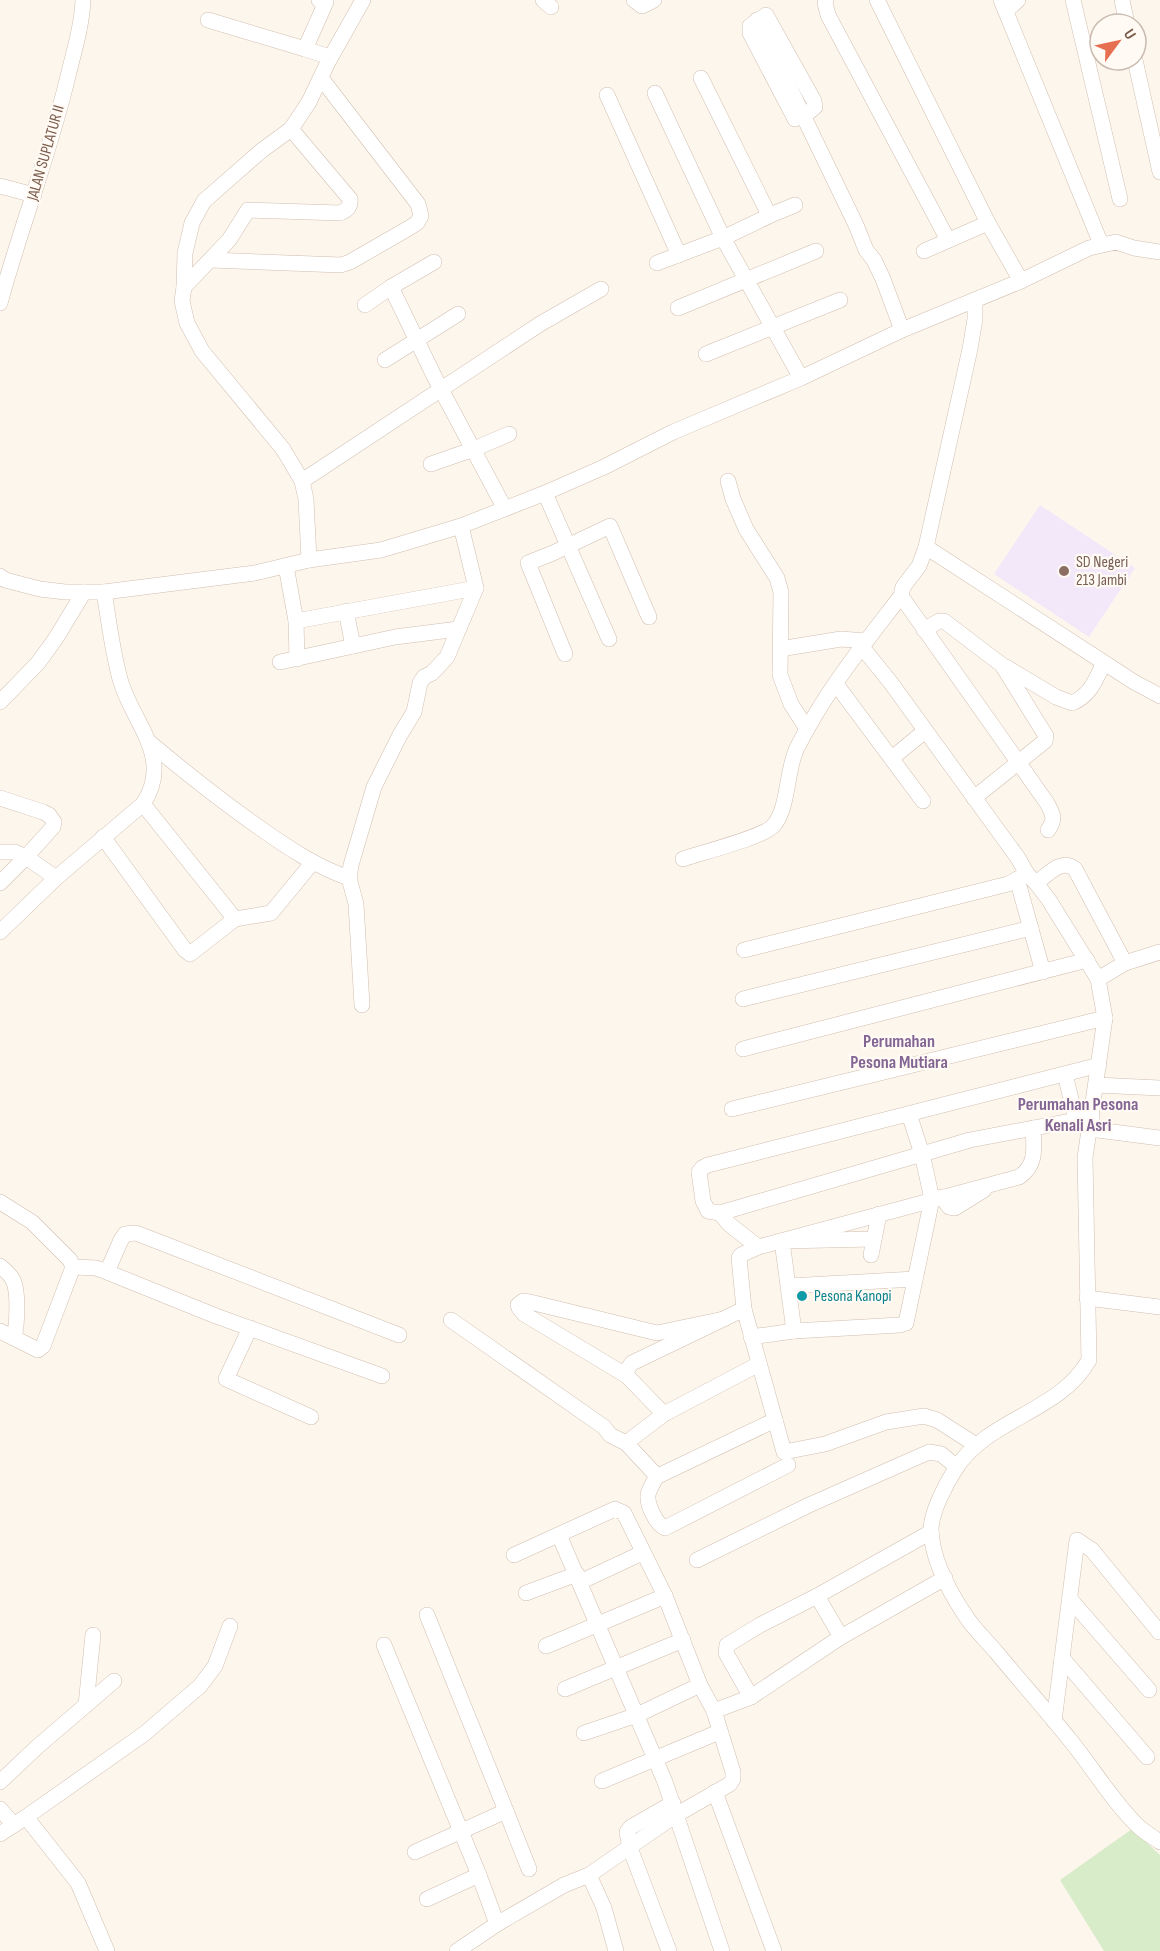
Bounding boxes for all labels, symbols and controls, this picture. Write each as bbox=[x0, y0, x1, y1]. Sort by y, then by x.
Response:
north arrow bbox=[1088, 12, 1148, 72]
text: U bbox=[1119, 26, 1140, 43]
street label: JALAN SUPLATUR II bbox=[23, 103, 69, 204]
place label: SD Negeri 213 Jambi bbox=[1076, 553, 1128, 590]
marker: SD Negeri 213 Jambi bbox=[1057, 564, 1071, 578]
district label: Perumahan Pesona Mutiara bbox=[850, 1031, 948, 1073]
district label: Perumahan Pesona Kenali Asri bbox=[1018, 1094, 1138, 1136]
place label: Pesona Kanopi bbox=[814, 1287, 892, 1306]
marker: Pesona Kanopi bbox=[795, 1289, 809, 1303]

